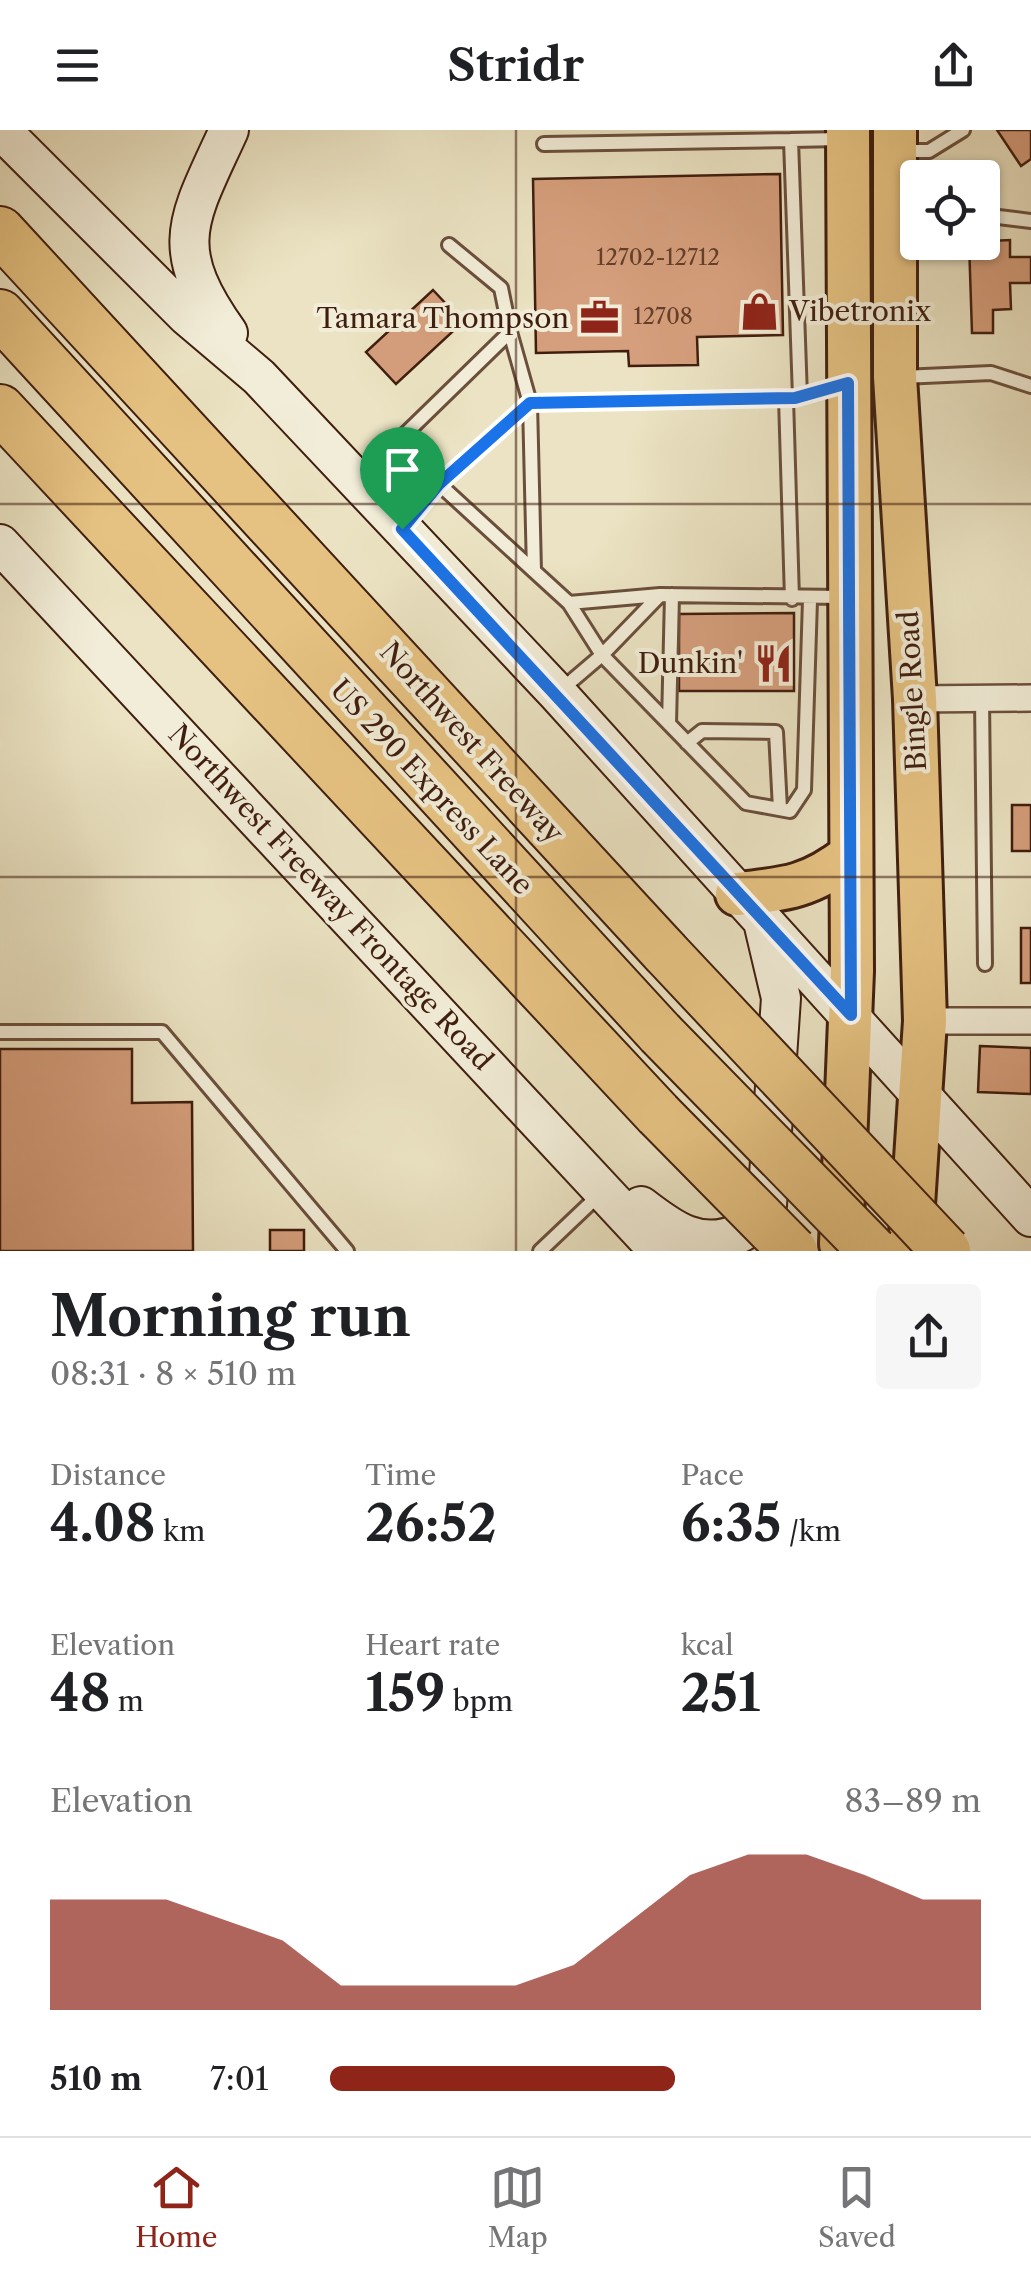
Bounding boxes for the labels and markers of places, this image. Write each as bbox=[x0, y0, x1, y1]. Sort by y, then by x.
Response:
shop icon: Vibetronix bbox=[738, 290, 780, 332]
place label: Vibetronix bbox=[788, 294, 932, 328]
office icon: Tamara Thompson bbox=[578, 297, 620, 339]
place label: Tamara Thompson bbox=[316, 301, 569, 335]
pin bbox=[360, 427, 445, 530]
restaurant icon: Dunkin' bbox=[752, 642, 794, 684]
place label: Dunkin' bbox=[638, 646, 743, 680]

